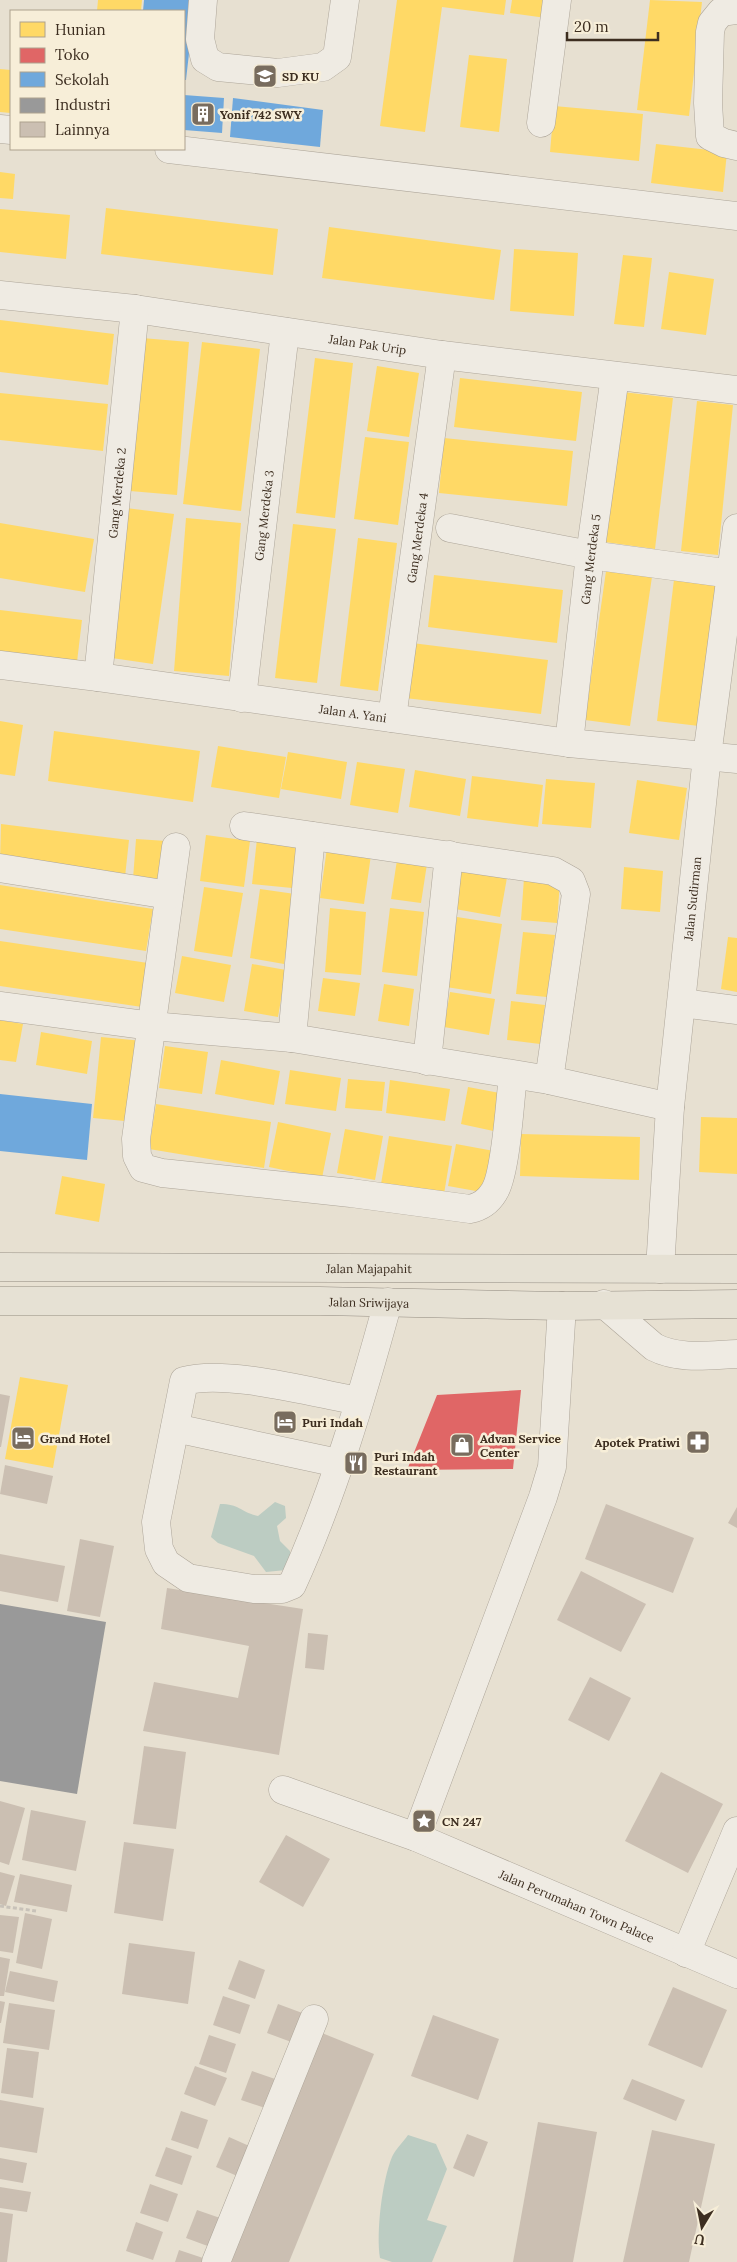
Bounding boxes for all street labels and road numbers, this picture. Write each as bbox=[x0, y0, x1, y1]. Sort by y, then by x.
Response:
street label: Jalan Pak Urip bbox=[327, 331, 407, 357]
street label: Gang Merdeka 2 bbox=[104, 447, 129, 539]
street label: Gang Merdeka 3 bbox=[251, 469, 276, 561]
street label: Gang Merdeka 4 bbox=[403, 491, 431, 584]
street label: Gang Merdeka 5 bbox=[577, 513, 603, 605]
street label: Jalan A. Yani bbox=[317, 700, 387, 725]
street label: Jalan Sudirman bbox=[680, 856, 704, 942]
street label: Jalan Majapahit bbox=[325, 1260, 412, 1276]
street label: Jalan Sriwijaya bbox=[328, 1294, 409, 1310]
street label: Jalan Perumahan Town Palace bbox=[496, 1866, 657, 1946]

